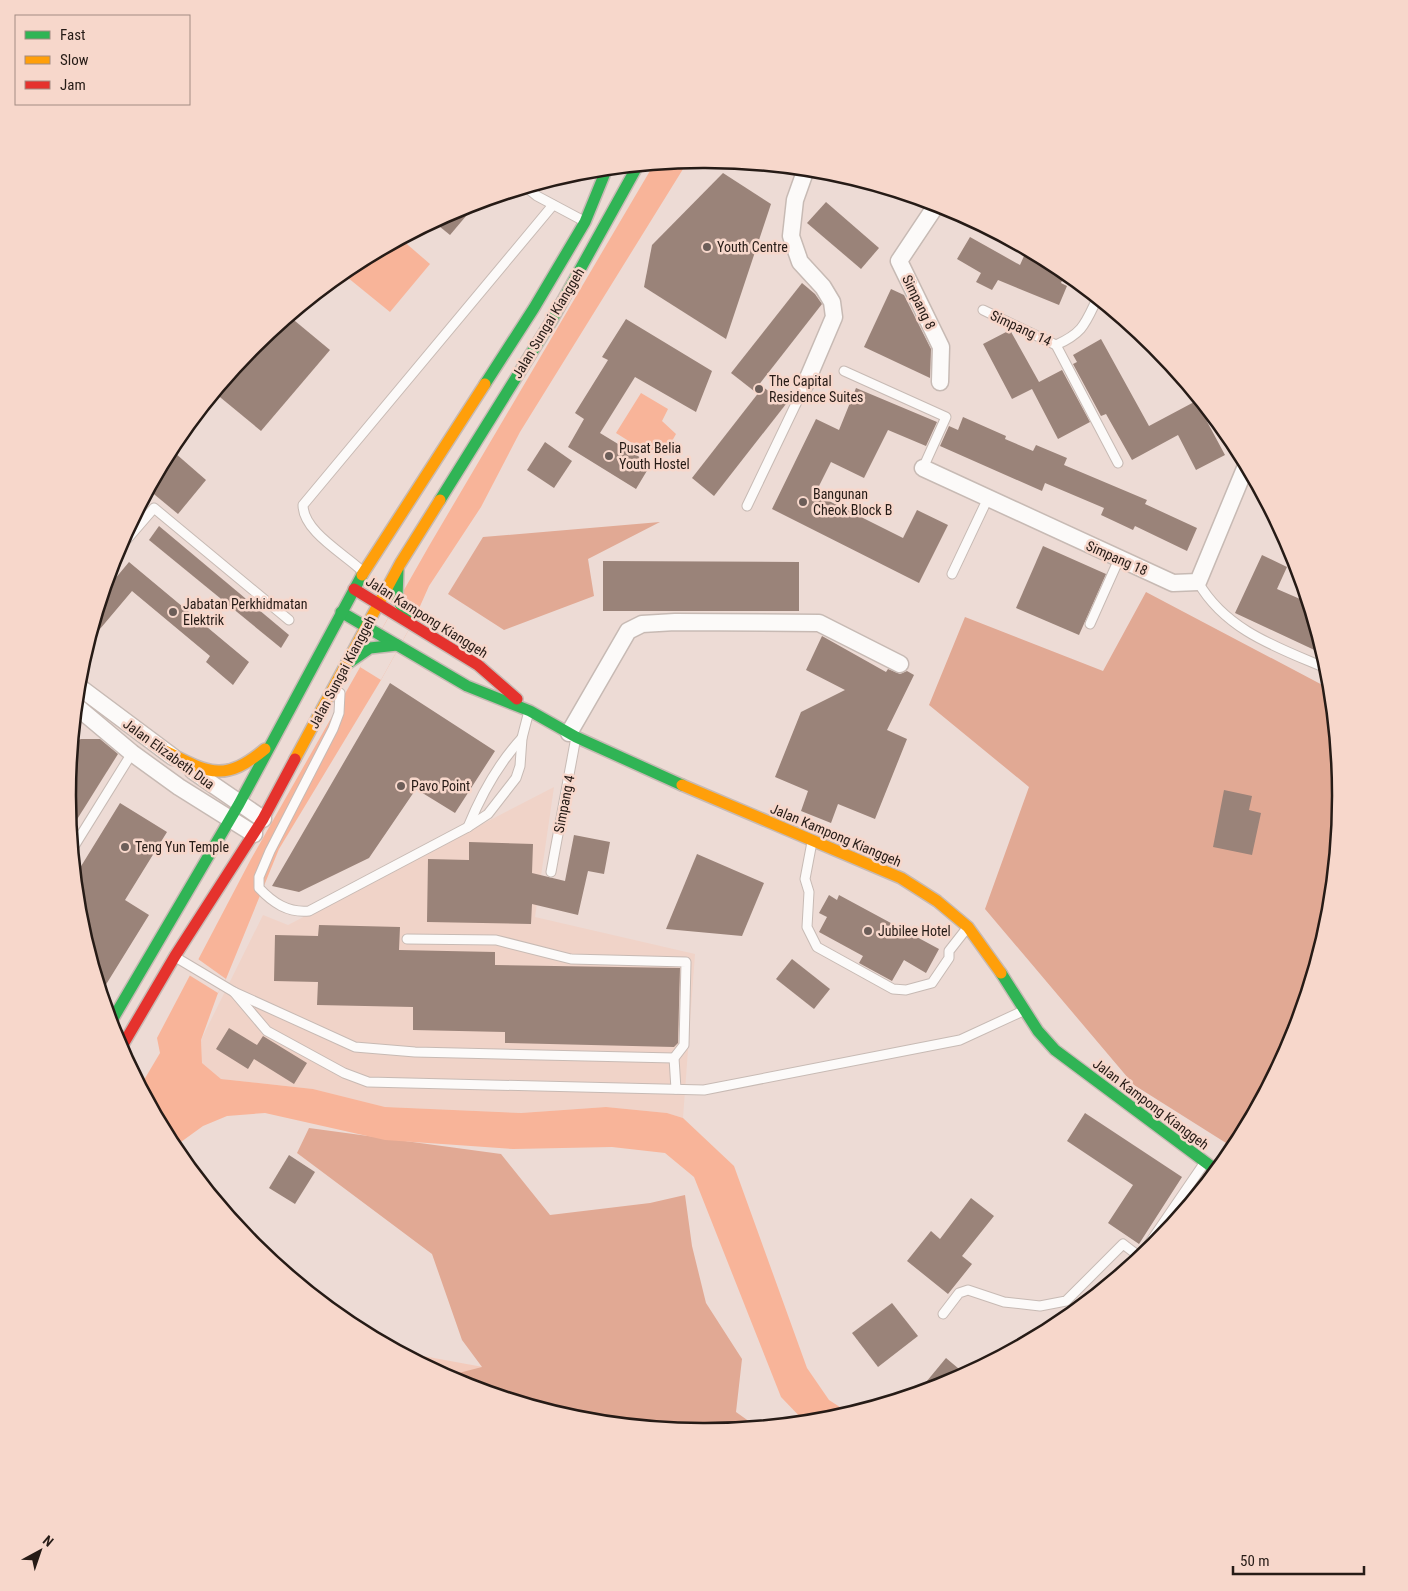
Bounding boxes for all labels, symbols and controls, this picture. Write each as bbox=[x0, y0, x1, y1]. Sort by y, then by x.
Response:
legend bbox=[15, 15, 190, 105]
text: Fast bbox=[60, 26, 85, 44]
text: Slow bbox=[60, 51, 89, 69]
text: Jam bbox=[60, 76, 86, 94]
place label: Youth Centre bbox=[717, 239, 788, 255]
marker: Youth Centre bbox=[701, 241, 713, 253]
street label: Jalan Sungai Kianggeh bbox=[509, 265, 587, 381]
street label: Simpang 8 bbox=[899, 272, 939, 332]
street label: Simpang 14 bbox=[988, 307, 1054, 349]
place label: The Capital Residence Suites bbox=[769, 373, 863, 405]
marker: The Capital Residence Suites bbox=[753, 383, 765, 395]
place label: Pusat Belia Youth Hostel bbox=[619, 440, 690, 472]
marker: Pusat Belia Youth Hostel bbox=[603, 450, 615, 462]
place label: Bangunan Cheok Block B bbox=[813, 486, 892, 518]
marker: Bangunan Cheok Block B bbox=[797, 496, 809, 508]
street label: Simpang 18 bbox=[1084, 537, 1150, 579]
street label: Jalan Kampong Kianggeh bbox=[363, 573, 491, 661]
place label: Jabatan Perkhidmatan Elektrik bbox=[183, 596, 308, 628]
marker: Jabatan Perkhidmatan Elektrik bbox=[167, 606, 179, 618]
street label: Jalan Sungai Kianggeh bbox=[305, 613, 379, 731]
street label: Jalan Elizabeth Dua bbox=[120, 716, 218, 792]
street label: Simpang 4 bbox=[551, 774, 577, 834]
place label: Pavo Point bbox=[411, 778, 470, 794]
marker: Pavo Point bbox=[395, 780, 407, 792]
street label: Jalan Kampong Kianggeh bbox=[768, 800, 904, 870]
place label: Teng Yun Temple bbox=[135, 839, 229, 855]
marker: Teng Yun Temple bbox=[119, 841, 131, 853]
place label: Jubilee Hotel bbox=[878, 923, 951, 939]
marker: Jubilee Hotel bbox=[862, 925, 874, 937]
street label: Jalan Kampong Kianggeh bbox=[1090, 1055, 1212, 1153]
north arrow bbox=[15, 1526, 65, 1576]
text: N bbox=[40, 1532, 57, 1550]
scale bar bbox=[1233, 1544, 1364, 1576]
text: 50 m bbox=[1240, 1552, 1270, 1570]

